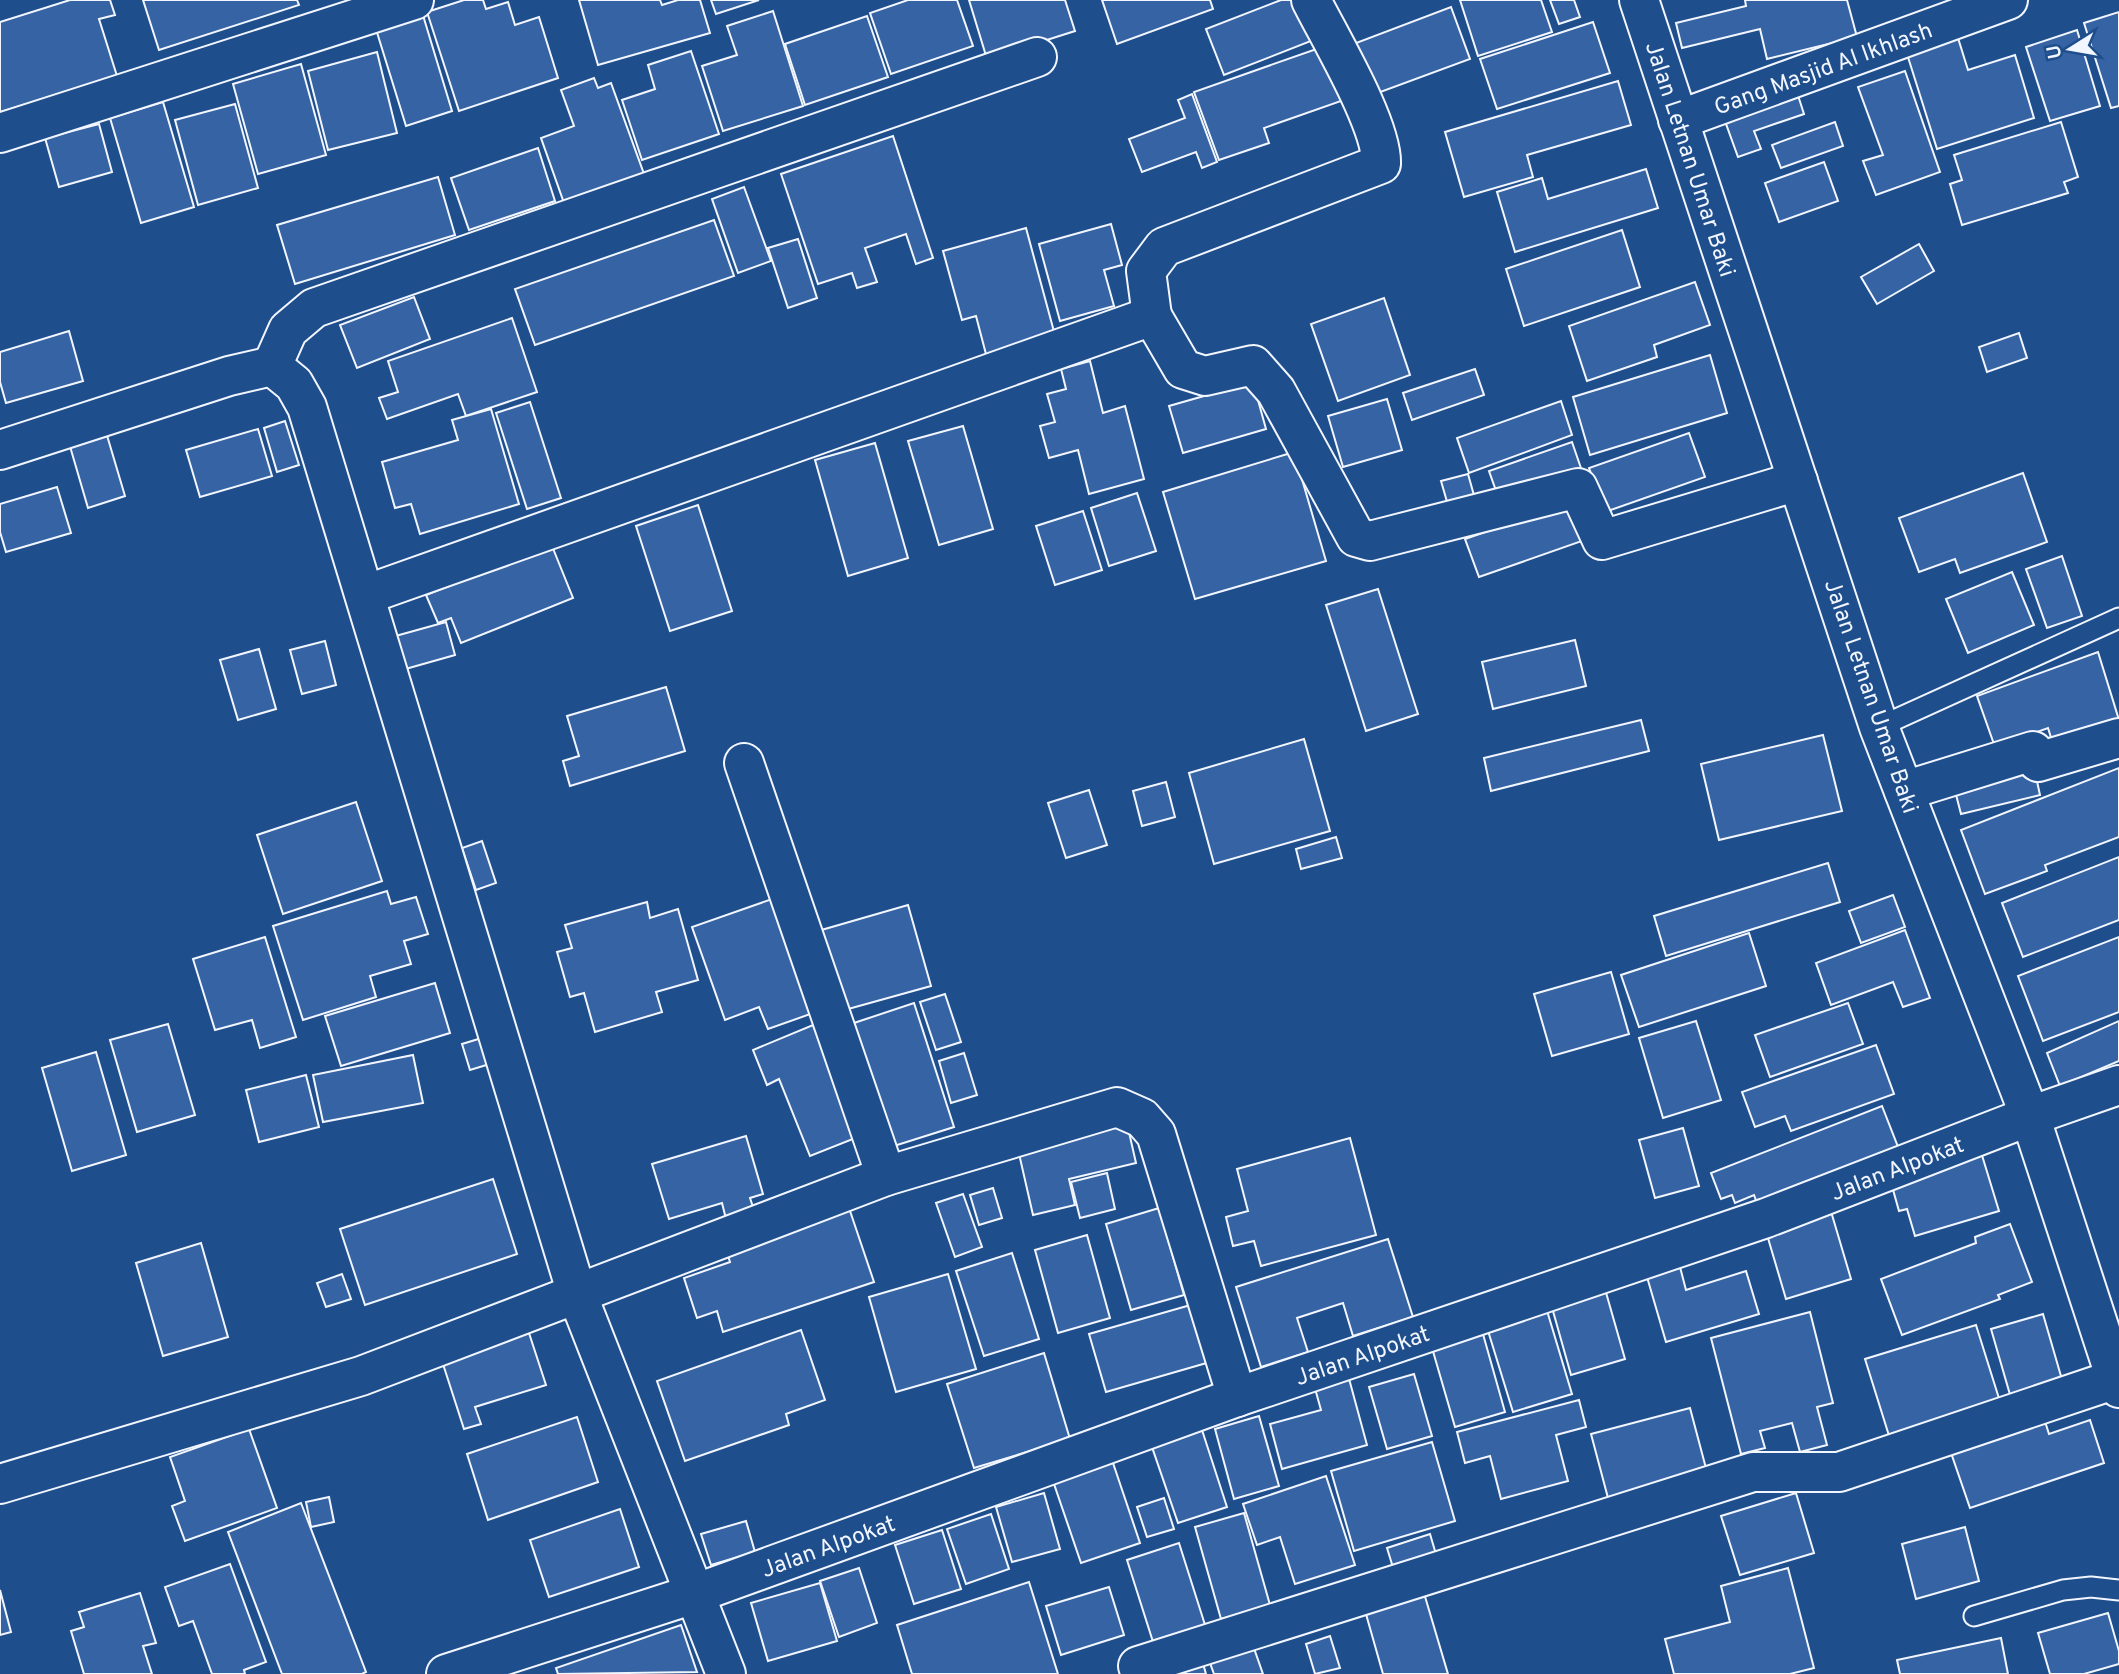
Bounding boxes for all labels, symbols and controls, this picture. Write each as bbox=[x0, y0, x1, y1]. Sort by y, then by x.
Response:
north arrow bbox=[2035, 14, 2105, 84]
street label: Gang Masjid Al Ikhlash bbox=[1711, 17, 1937, 123]
street label: Jalan Letnan Umar Baki bbox=[1637, 38, 1740, 281]
text: U bbox=[2042, 43, 2068, 61]
street label: Jalan Letnan Umar Baki bbox=[1816, 576, 1923, 818]
street label: Jalan Alpokat bbox=[1827, 1132, 1969, 1209]
street label: Jalan Alpokat bbox=[1292, 1321, 1434, 1394]
street label: Jalan Alpokat bbox=[758, 1511, 900, 1586]

